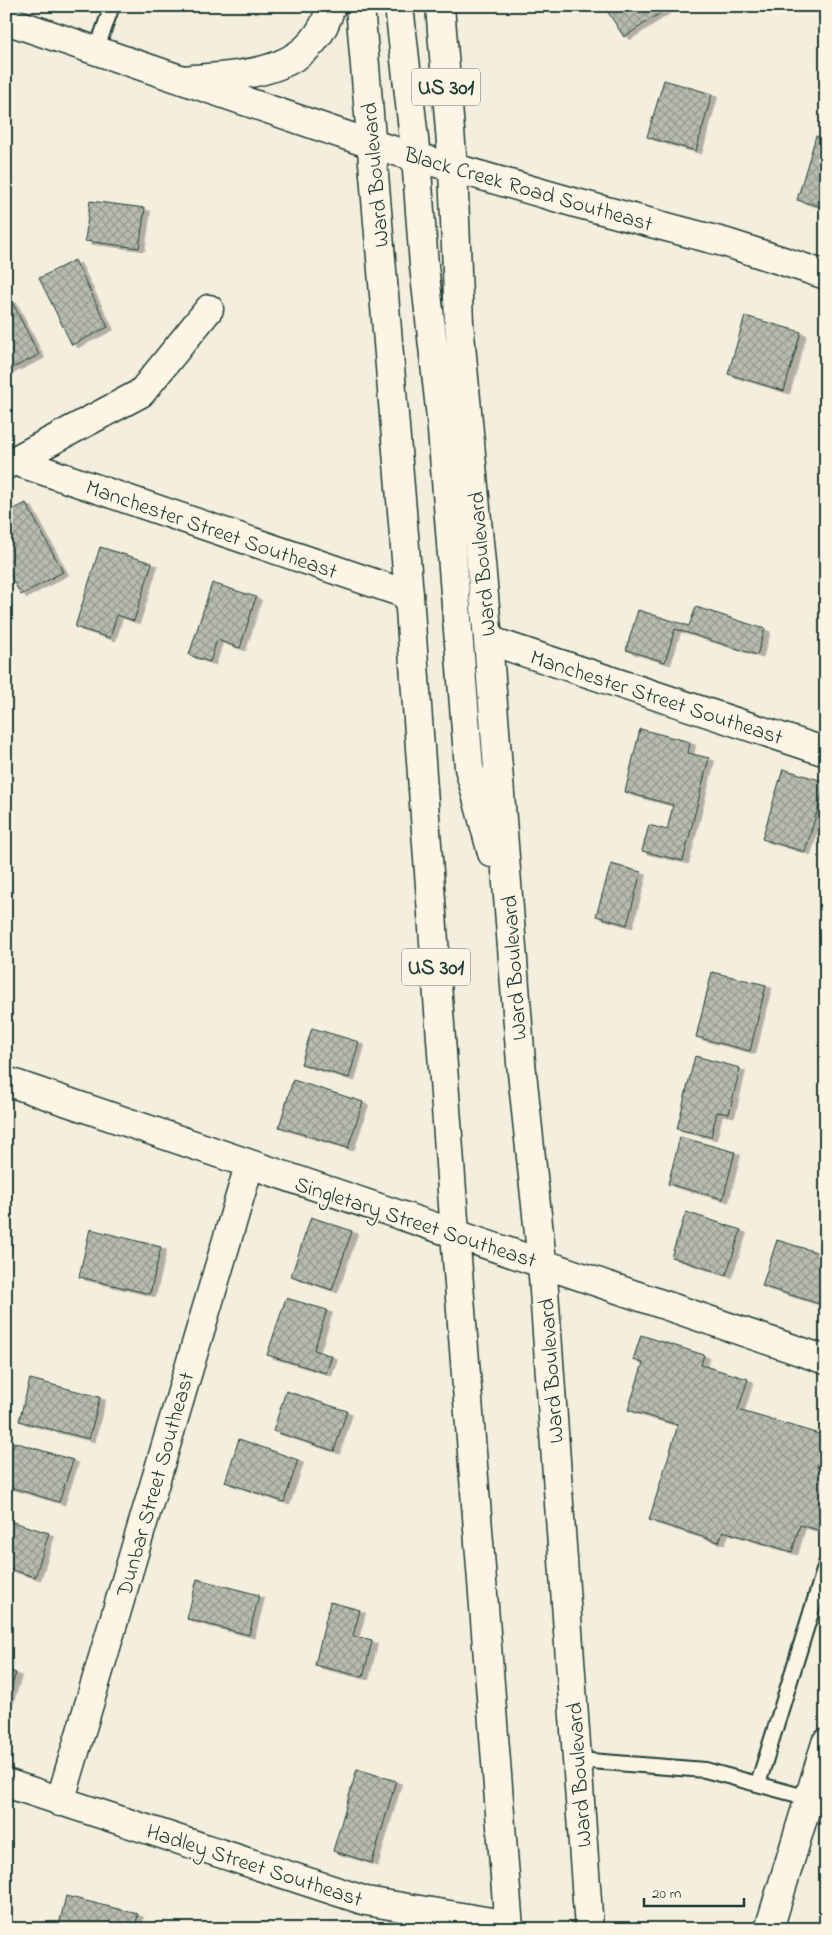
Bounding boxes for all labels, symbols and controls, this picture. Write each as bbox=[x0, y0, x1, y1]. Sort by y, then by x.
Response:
road number: US 301 bbox=[412, 68, 480, 105]
street label: Ward Boulevard bbox=[355, 101, 399, 249]
street label: Black Creek Road Southeast bbox=[399, 140, 657, 242]
street label: Manchester Street Southeast bbox=[81, 473, 342, 589]
street label: Ward Boulevard bbox=[462, 490, 506, 638]
street label: Manchester Street Southeast bbox=[526, 643, 787, 755]
street label: Ward Boulevard bbox=[495, 894, 537, 1041]
road number: US 301 bbox=[402, 949, 470, 986]
street label: Singletary Street Southeast bbox=[290, 1170, 541, 1279]
street label: Ward Boulevard bbox=[532, 1297, 574, 1444]
street label: Dunbar Street Southeast bbox=[109, 1368, 204, 1602]
street label: Ward Boulevard bbox=[560, 1701, 602, 1848]
street label: Hadley Street Southeast bbox=[142, 1817, 367, 1918]
scale bar bbox=[644, 1875, 744, 1907]
text: 20 m bbox=[652, 1883, 682, 1905]

